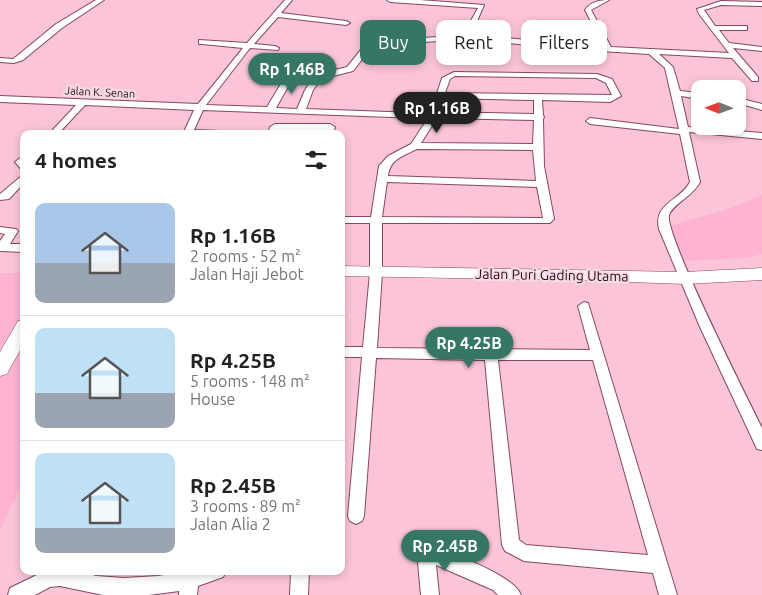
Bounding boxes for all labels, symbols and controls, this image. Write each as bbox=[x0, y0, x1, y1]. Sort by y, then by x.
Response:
chip: Buy bbox=[360, 20, 426, 65]
chip: Rent bbox=[436, 20, 511, 65]
chip: Filters bbox=[521, 20, 607, 65]
pin: Rp 1.46B bbox=[240, 52, 344, 95]
text: Rp 1.46B bbox=[259, 60, 325, 78]
north arrow bbox=[691, 80, 746, 135]
map controls bbox=[691, 80, 746, 135]
street label: Jalan K. Senan bbox=[64, 84, 136, 100]
pin: Rp 1.16B bbox=[385, 92, 489, 134]
text: Rp 1.16B bbox=[404, 99, 470, 117]
icon: filters bbox=[302, 146, 330, 174]
text: 4 homes bbox=[35, 148, 117, 172]
icon: home bbox=[75, 223, 135, 283]
text: Rp 1.16B bbox=[190, 223, 276, 247]
text: 2 rooms · 52 m² bbox=[190, 247, 301, 265]
text: Jalan Haji Jebot bbox=[190, 265, 304, 283]
street label: Jalan Puri Gading Utama bbox=[475, 266, 629, 284]
pin: Rp 4.25B bbox=[417, 326, 521, 369]
text: Rp 4.25B bbox=[436, 334, 502, 352]
icon: home bbox=[75, 348, 135, 408]
text: Rp 4.25B bbox=[190, 348, 276, 372]
text: 5 rooms · 148 m² bbox=[190, 372, 310, 390]
text: House bbox=[190, 390, 235, 408]
icon: home bbox=[75, 473, 135, 533]
text: Rp 2.45B bbox=[190, 473, 276, 497]
text: 3 rooms · 89 m² bbox=[190, 497, 301, 515]
text: Jalan Alia 2 bbox=[190, 515, 271, 533]
pin: Rp 2.45B bbox=[393, 530, 497, 572]
text: Rp 2.45B bbox=[412, 537, 478, 555]

